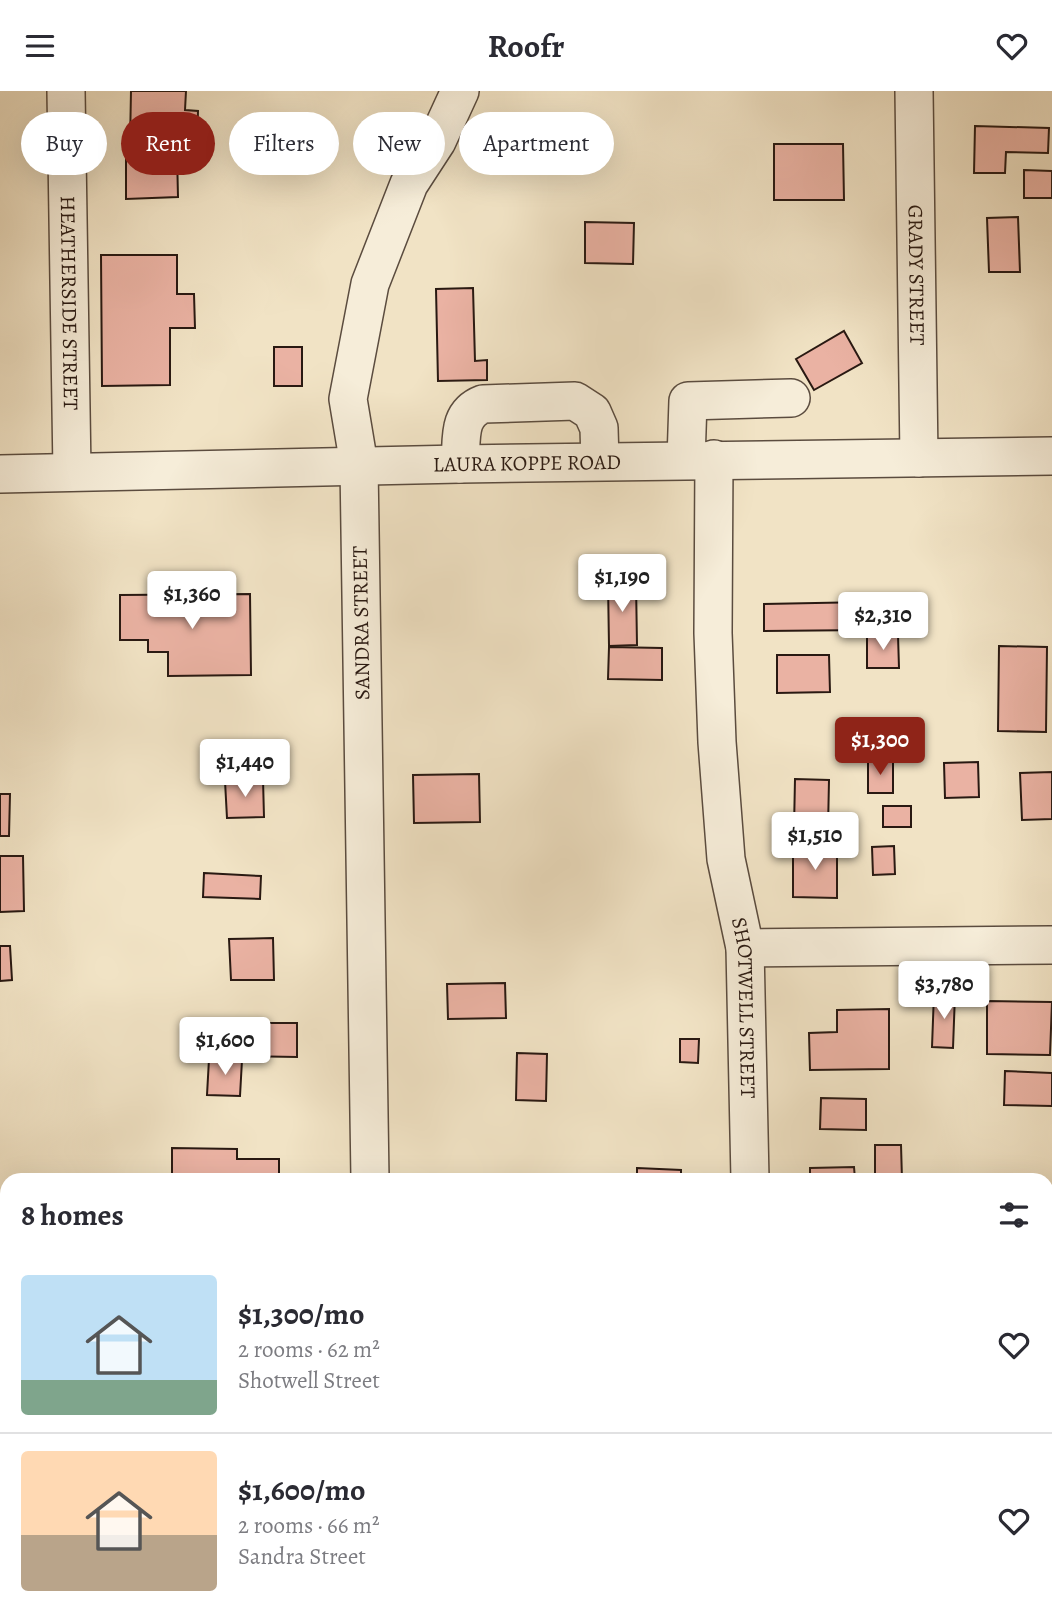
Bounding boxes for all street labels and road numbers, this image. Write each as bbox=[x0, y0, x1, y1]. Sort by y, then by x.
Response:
street label: HEATHERSIDE STREET bbox=[54, 196, 85, 411]
street label: GRADY STREET bbox=[902, 204, 931, 346]
street label: LAURA KOPPE ROAD bbox=[433, 448, 621, 479]
street label: SANDRA STREET bbox=[346, 545, 376, 700]
street label: SHOTWELL STREET bbox=[725, 915, 762, 1099]

